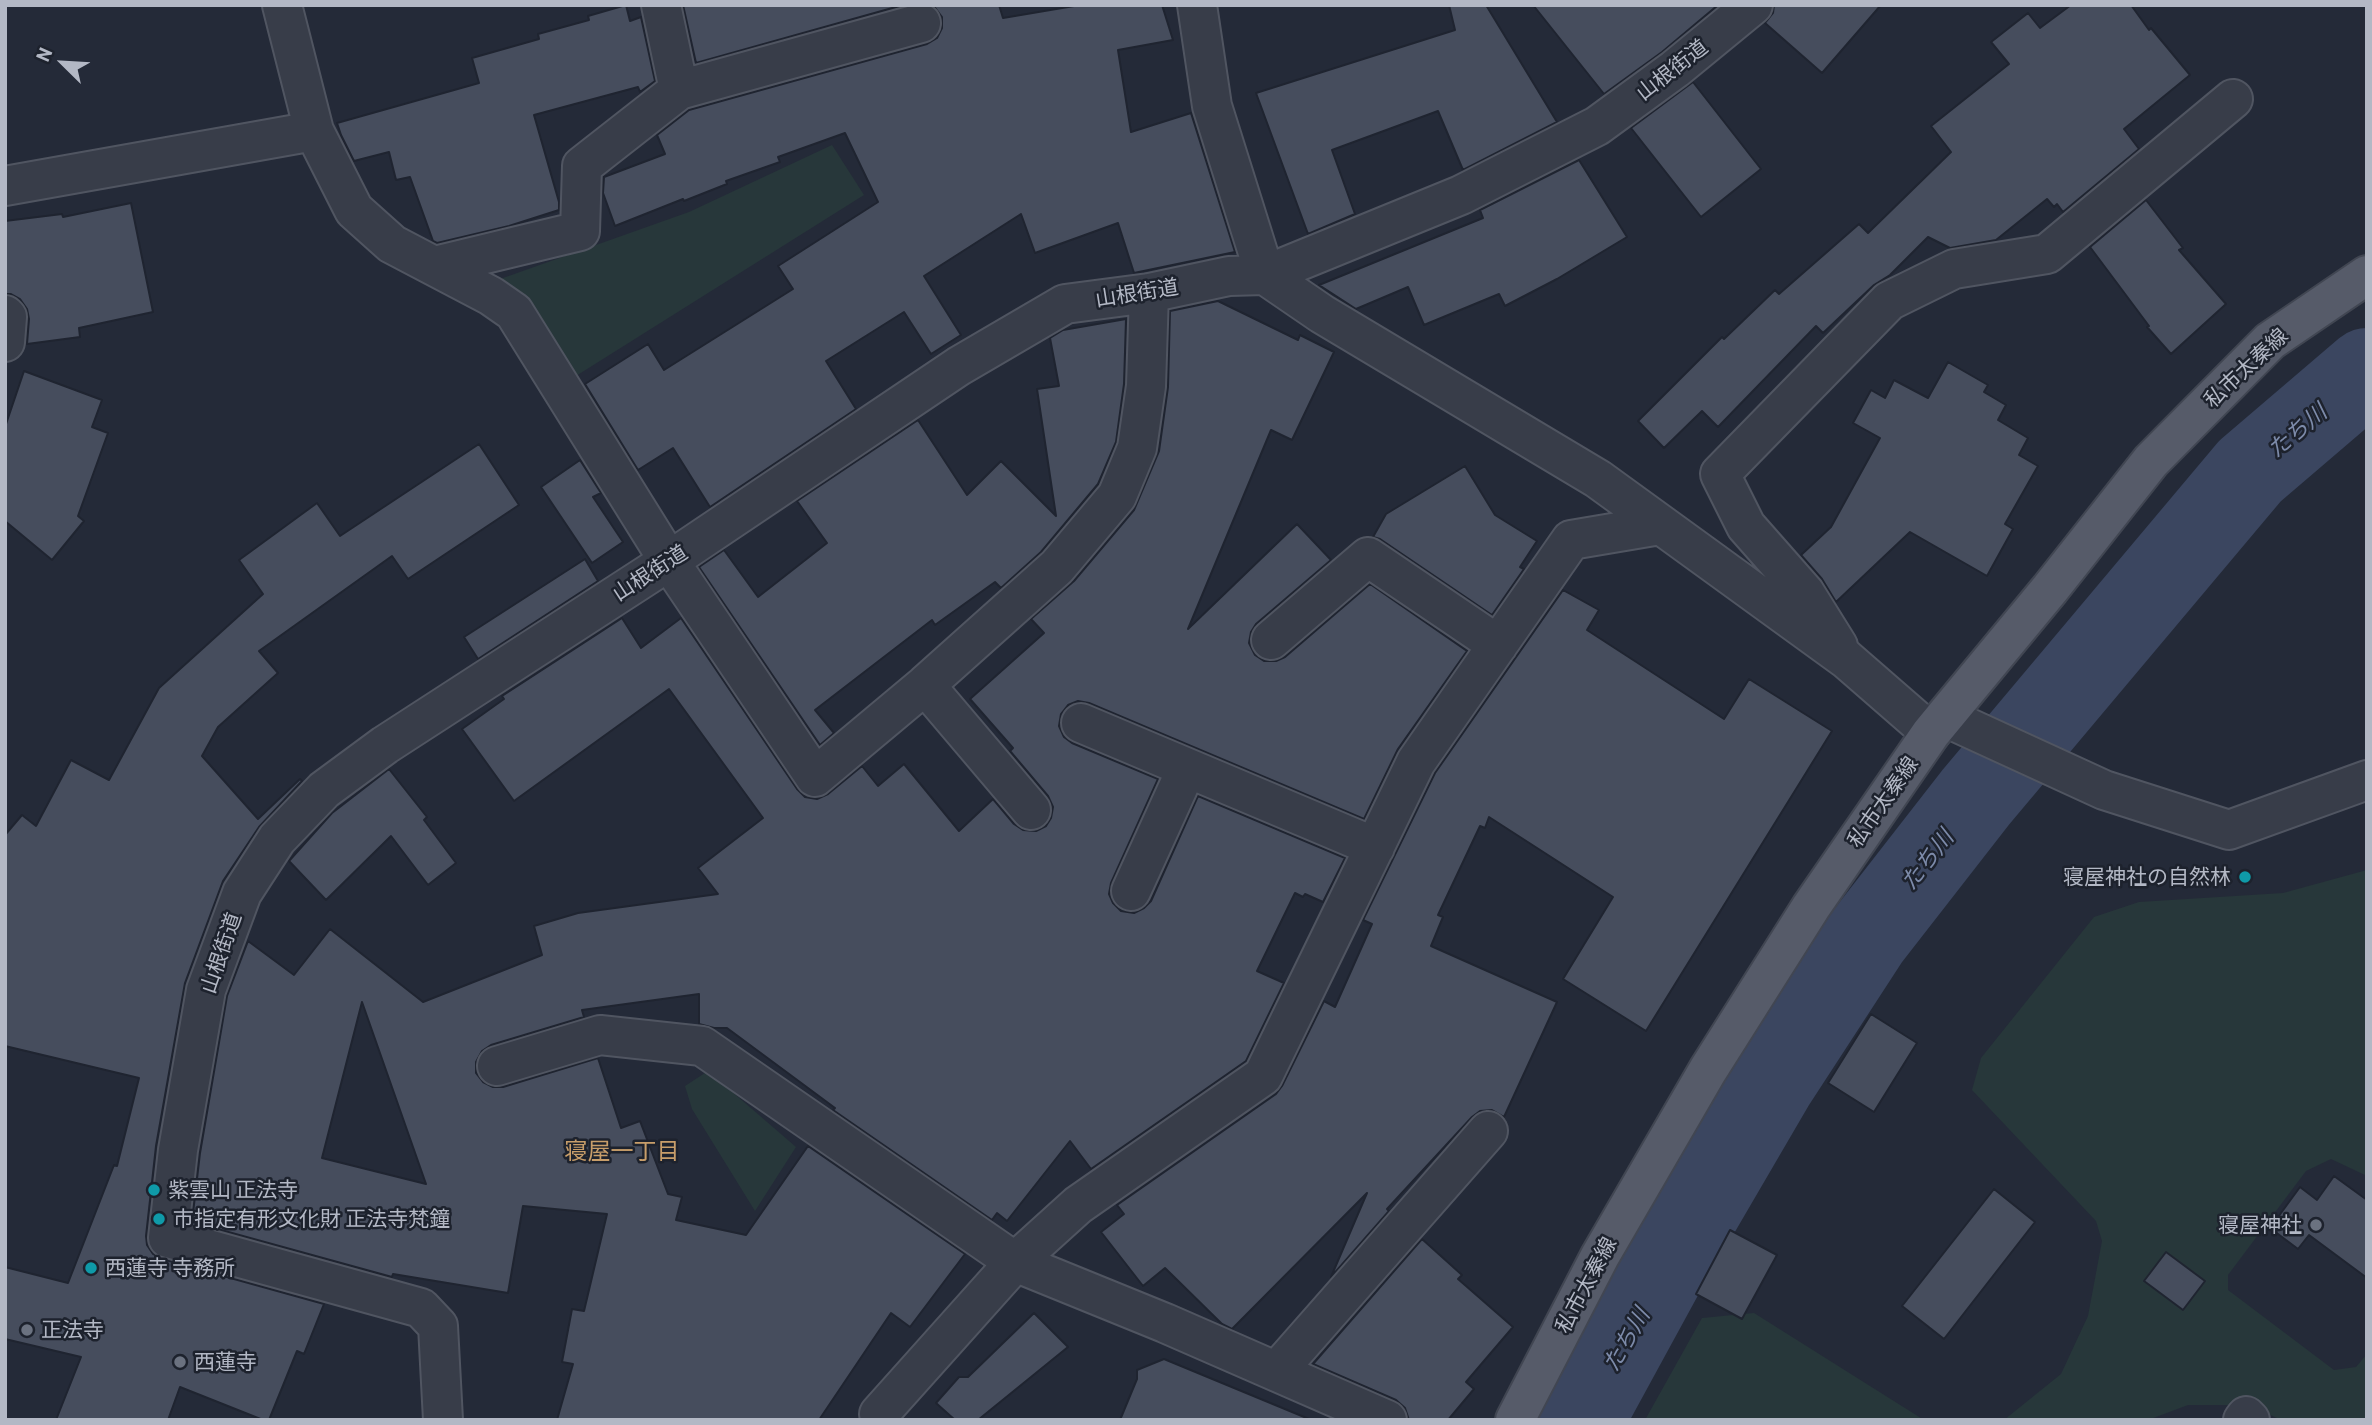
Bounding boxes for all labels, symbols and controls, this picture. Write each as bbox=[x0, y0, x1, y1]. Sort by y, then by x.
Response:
north arrow bbox=[28, 28, 98, 98]
street label: 山根街道 bbox=[1631, 34, 1713, 106]
text: N bbox=[30, 44, 56, 65]
street label: 山根街道 bbox=[1094, 274, 1180, 312]
street label: 私市太秦線 bbox=[2199, 323, 2293, 413]
water label: たち川 bbox=[2262, 398, 2332, 464]
street label: 山根街道 bbox=[608, 540, 692, 606]
street label: 私市太秦線 bbox=[1843, 752, 1923, 852]
water label: たち川 bbox=[1895, 824, 1959, 896]
place label: 寝屋神社の自然林 bbox=[2063, 864, 2231, 890]
marker: 寝屋神社の自然林 bbox=[2237, 869, 2253, 885]
street label: 山根街道 bbox=[195, 909, 247, 997]
district label: 寝屋一丁目 bbox=[565, 1137, 679, 1165]
place label: 紫雲山 正法寺 bbox=[168, 1177, 298, 1203]
marker: 紫雲山 正法寺 bbox=[146, 1182, 162, 1198]
place label: 市指定有形文化財 正法寺梵鐘 bbox=[173, 1206, 450, 1232]
marker: 市指定有形文化財 正法寺梵鐘 bbox=[151, 1211, 167, 1227]
place label: 寝屋神社 bbox=[2218, 1212, 2302, 1238]
marker: 寝屋神社 bbox=[2308, 1217, 2324, 1233]
street label: 私市太秦線 bbox=[1550, 1233, 1622, 1337]
place label: 西蓮寺 寺務所 bbox=[105, 1255, 235, 1281]
marker: 西蓮寺 寺務所 bbox=[83, 1260, 99, 1276]
water label: たち川 bbox=[1597, 1303, 1655, 1377]
place label: 正法寺 bbox=[41, 1317, 104, 1343]
marker: 正法寺 bbox=[19, 1322, 35, 1338]
place label: 西蓮寺 bbox=[194, 1349, 257, 1375]
marker: 西蓮寺 bbox=[172, 1354, 188, 1370]

